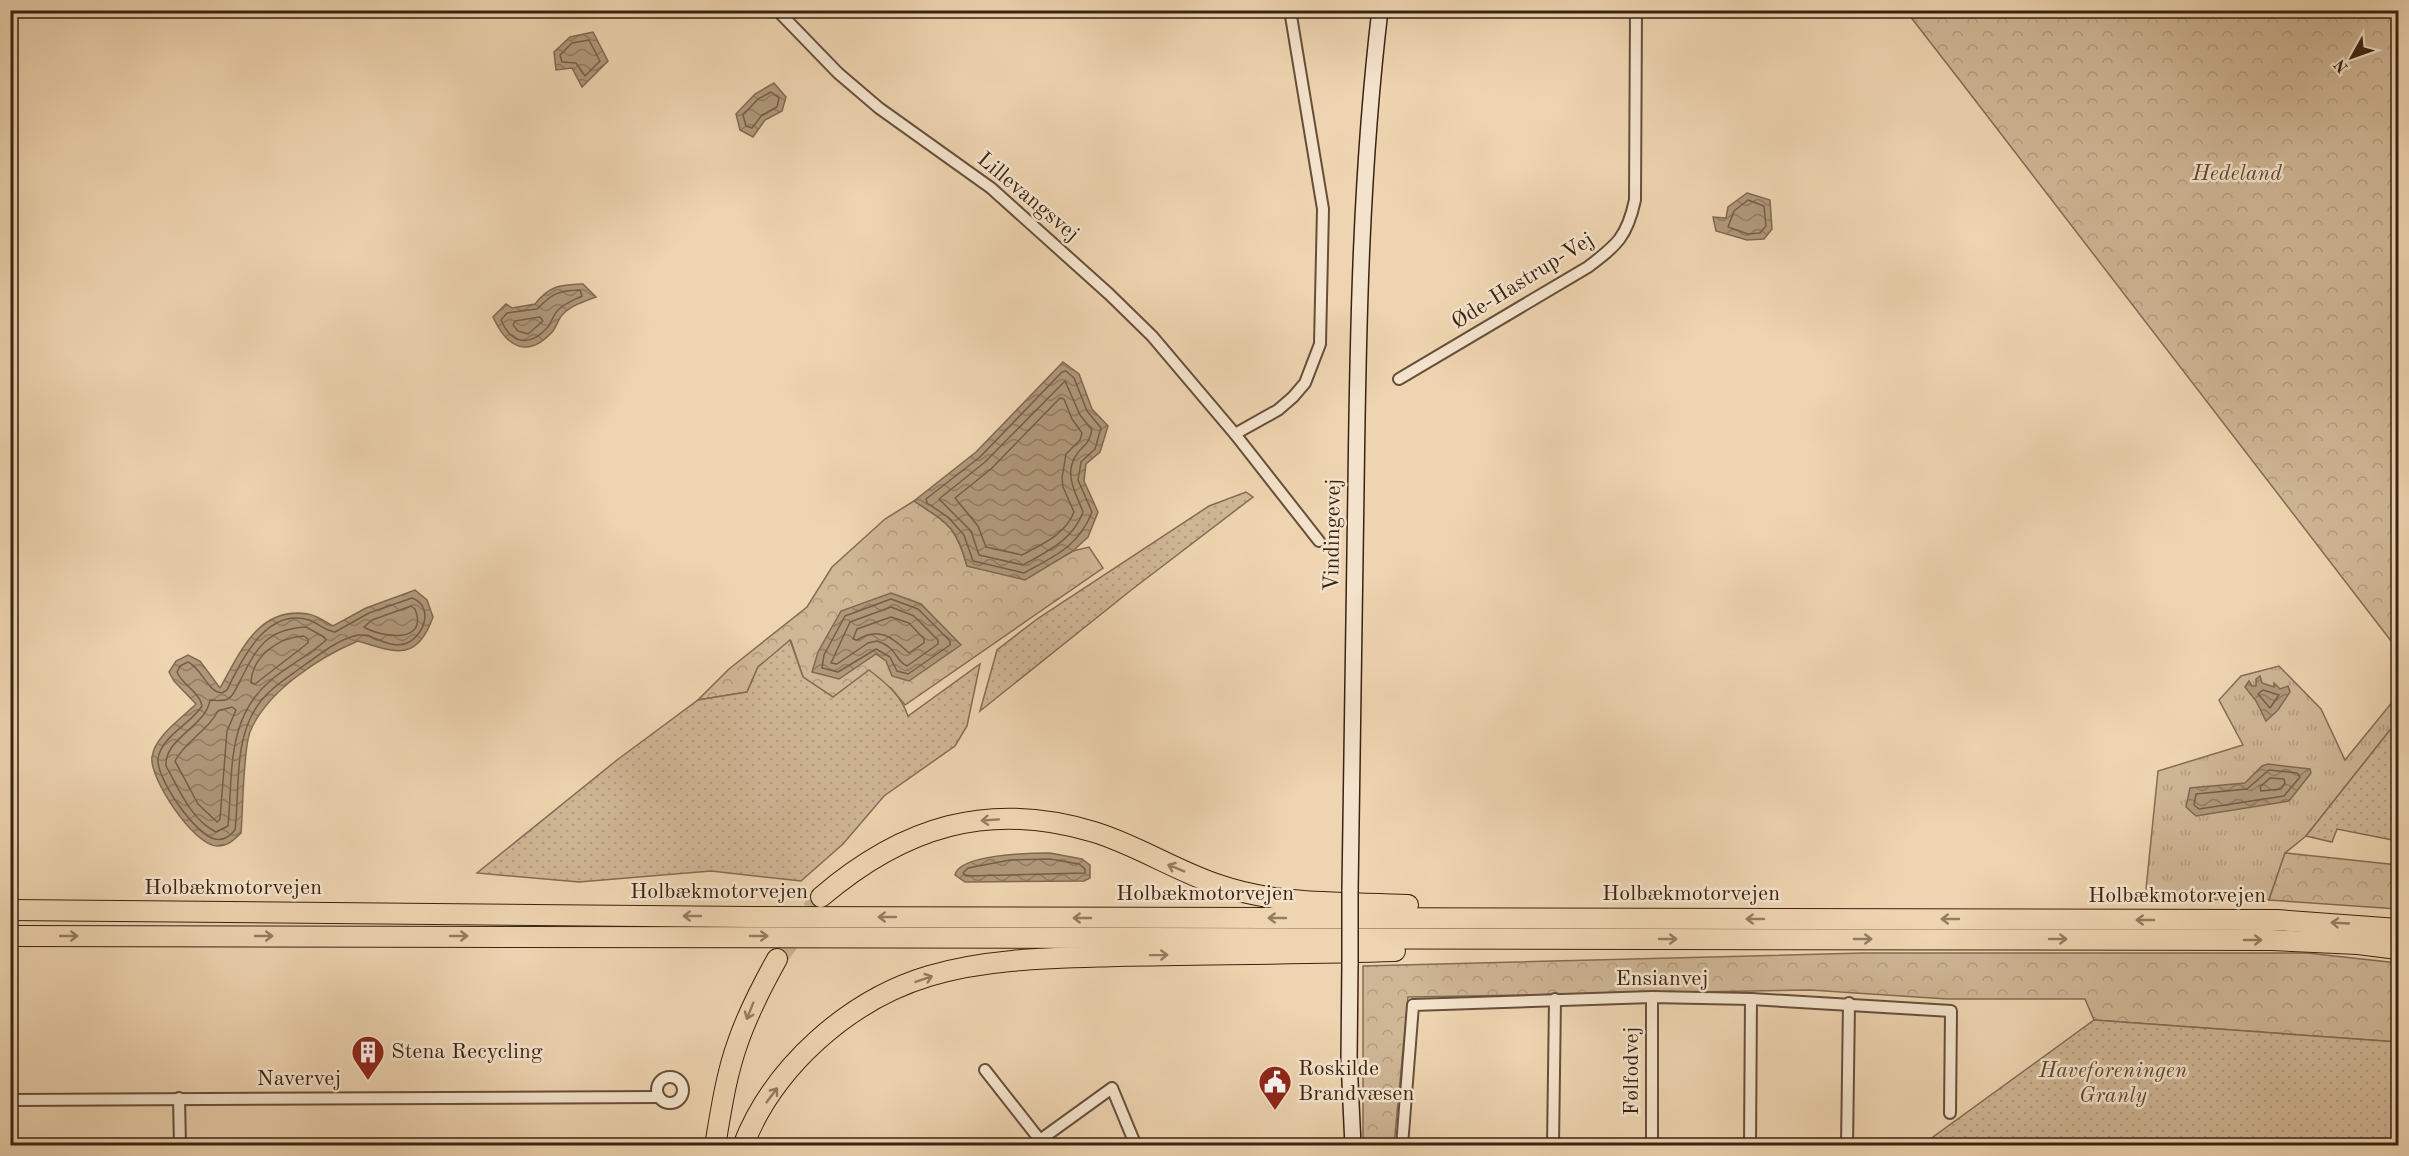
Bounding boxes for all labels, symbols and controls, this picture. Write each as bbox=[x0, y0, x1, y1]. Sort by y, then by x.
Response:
north arrow bbox=[2322, 27, 2382, 87]
text: N bbox=[2331, 55, 2352, 75]
street label: Lillevangsvej bbox=[973, 148, 1083, 246]
park label: Hedeland bbox=[2191, 163, 2282, 185]
street label: Øde-Hastrup-Vej bbox=[1448, 228, 1598, 334]
street label: Vindingevej bbox=[1321, 478, 1345, 592]
one-way arrow bbox=[981, 814, 1001, 825]
one-way arrow bbox=[1168, 862, 1186, 873]
street label: Holbækmotorvejen bbox=[144, 877, 322, 899]
street label: Holbækmotorvejen bbox=[630, 881, 808, 903]
street label: Holbækmotorvejen bbox=[1116, 883, 1294, 905]
street label: Holbækmotorvejen bbox=[1602, 883, 1780, 905]
street label: Holbækmotorvejen bbox=[2088, 885, 2266, 907]
one-way arrow bbox=[683, 910, 703, 922]
one-way arrow bbox=[878, 911, 898, 923]
one-way arrow bbox=[1073, 912, 1093, 924]
one-way arrow bbox=[1268, 912, 1288, 924]
one-way arrow bbox=[1746, 913, 1766, 924]
one-way arrow bbox=[1941, 913, 1961, 925]
one-way arrow bbox=[2136, 914, 2156, 926]
one-way arrow bbox=[2331, 918, 2351, 929]
one-way arrow bbox=[58, 930, 78, 942]
one-way arrow bbox=[253, 930, 273, 942]
one-way arrow bbox=[448, 930, 468, 942]
one-way arrow bbox=[748, 930, 768, 942]
one-way arrow bbox=[1657, 933, 1677, 945]
one-way arrow bbox=[1852, 933, 1872, 945]
one-way arrow bbox=[2047, 934, 2067, 945]
one-way arrow bbox=[2242, 934, 2262, 946]
one-way arrow bbox=[1148, 949, 1168, 961]
street label: Ensianvej bbox=[1615, 968, 1709, 990]
one-way arrow bbox=[914, 972, 933, 983]
one-way arrow bbox=[744, 1001, 755, 1020]
street label: Følfodvej bbox=[1621, 1026, 1643, 1116]
building icon: Stena Recycling bbox=[350, 1034, 386, 1081]
place label: Stena Recycling bbox=[391, 1041, 543, 1063]
place label: Roskilde Brandvæsen bbox=[1298, 1058, 1414, 1105]
park label: Haveforeningen Granly bbox=[2038, 1060, 2188, 1107]
public building icon: Roskilde Brandvæsen bbox=[1257, 1064, 1293, 1111]
street label: Navervej bbox=[257, 1068, 341, 1090]
one-way arrow bbox=[765, 1087, 778, 1103]

